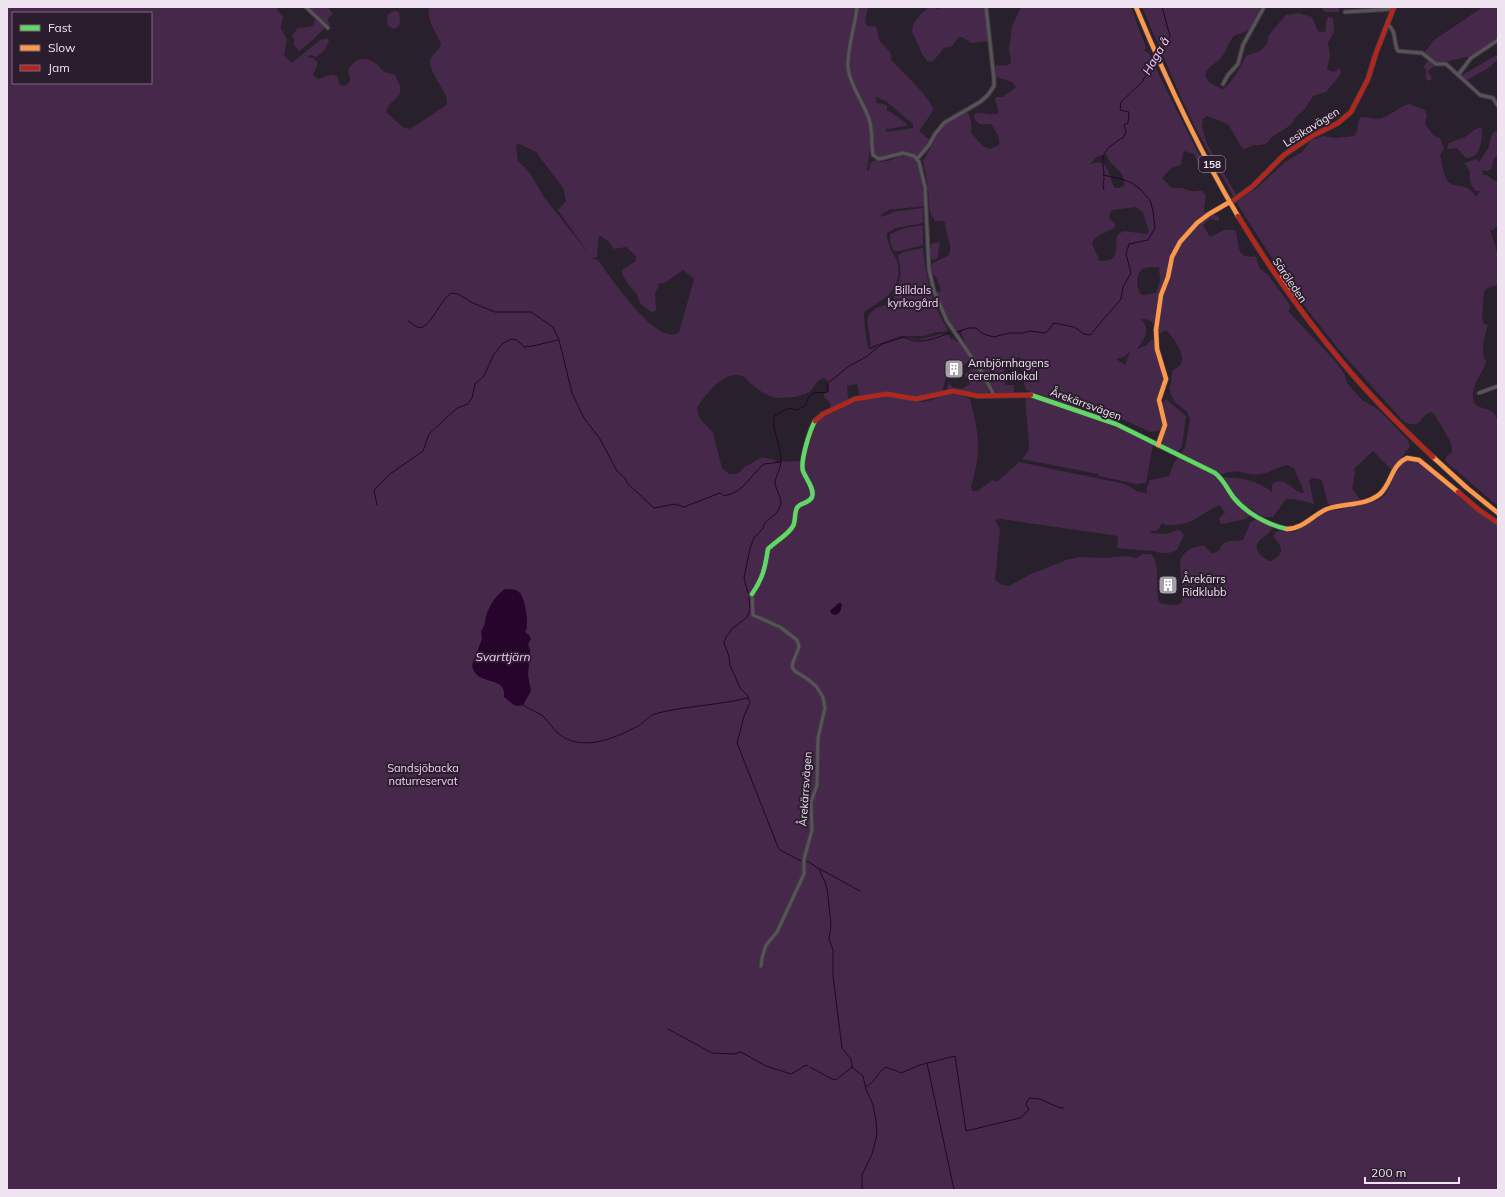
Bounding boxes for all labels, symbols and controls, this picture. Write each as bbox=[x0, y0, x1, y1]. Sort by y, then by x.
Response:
legend bbox=[12, 12, 152, 84]
text: Fast bbox=[48, 20, 72, 35]
water label: Haga å bbox=[1139, 34, 1172, 77]
text: Slow bbox=[48, 40, 76, 55]
text: Jam bbox=[48, 60, 70, 75]
street label: Lesikavägen bbox=[1280, 104, 1342, 150]
road number: 158 bbox=[1199, 156, 1225, 172]
street label: Säröleden bbox=[1270, 255, 1310, 305]
park label: Billdals kyrkogård bbox=[888, 283, 938, 310]
place label: Ambjörnhagens ceremonilokal bbox=[968, 356, 1049, 383]
building icon: Ambjörnhagens ceremonilokal bbox=[943, 358, 965, 380]
street label: Årekärrsvägen bbox=[1048, 384, 1124, 423]
place label: Årekärrs Ridklubb bbox=[1182, 571, 1227, 599]
building icon: Årekärrs Ridklubb bbox=[1157, 574, 1179, 596]
water label: Svarttjärn bbox=[475, 649, 531, 664]
street label: Årekärrsvägen bbox=[794, 751, 815, 827]
park label: Sandsjöbacka naturreservat bbox=[387, 761, 459, 788]
scale bar bbox=[1365, 1159, 1459, 1185]
text: 200 m bbox=[1371, 1165, 1406, 1180]

